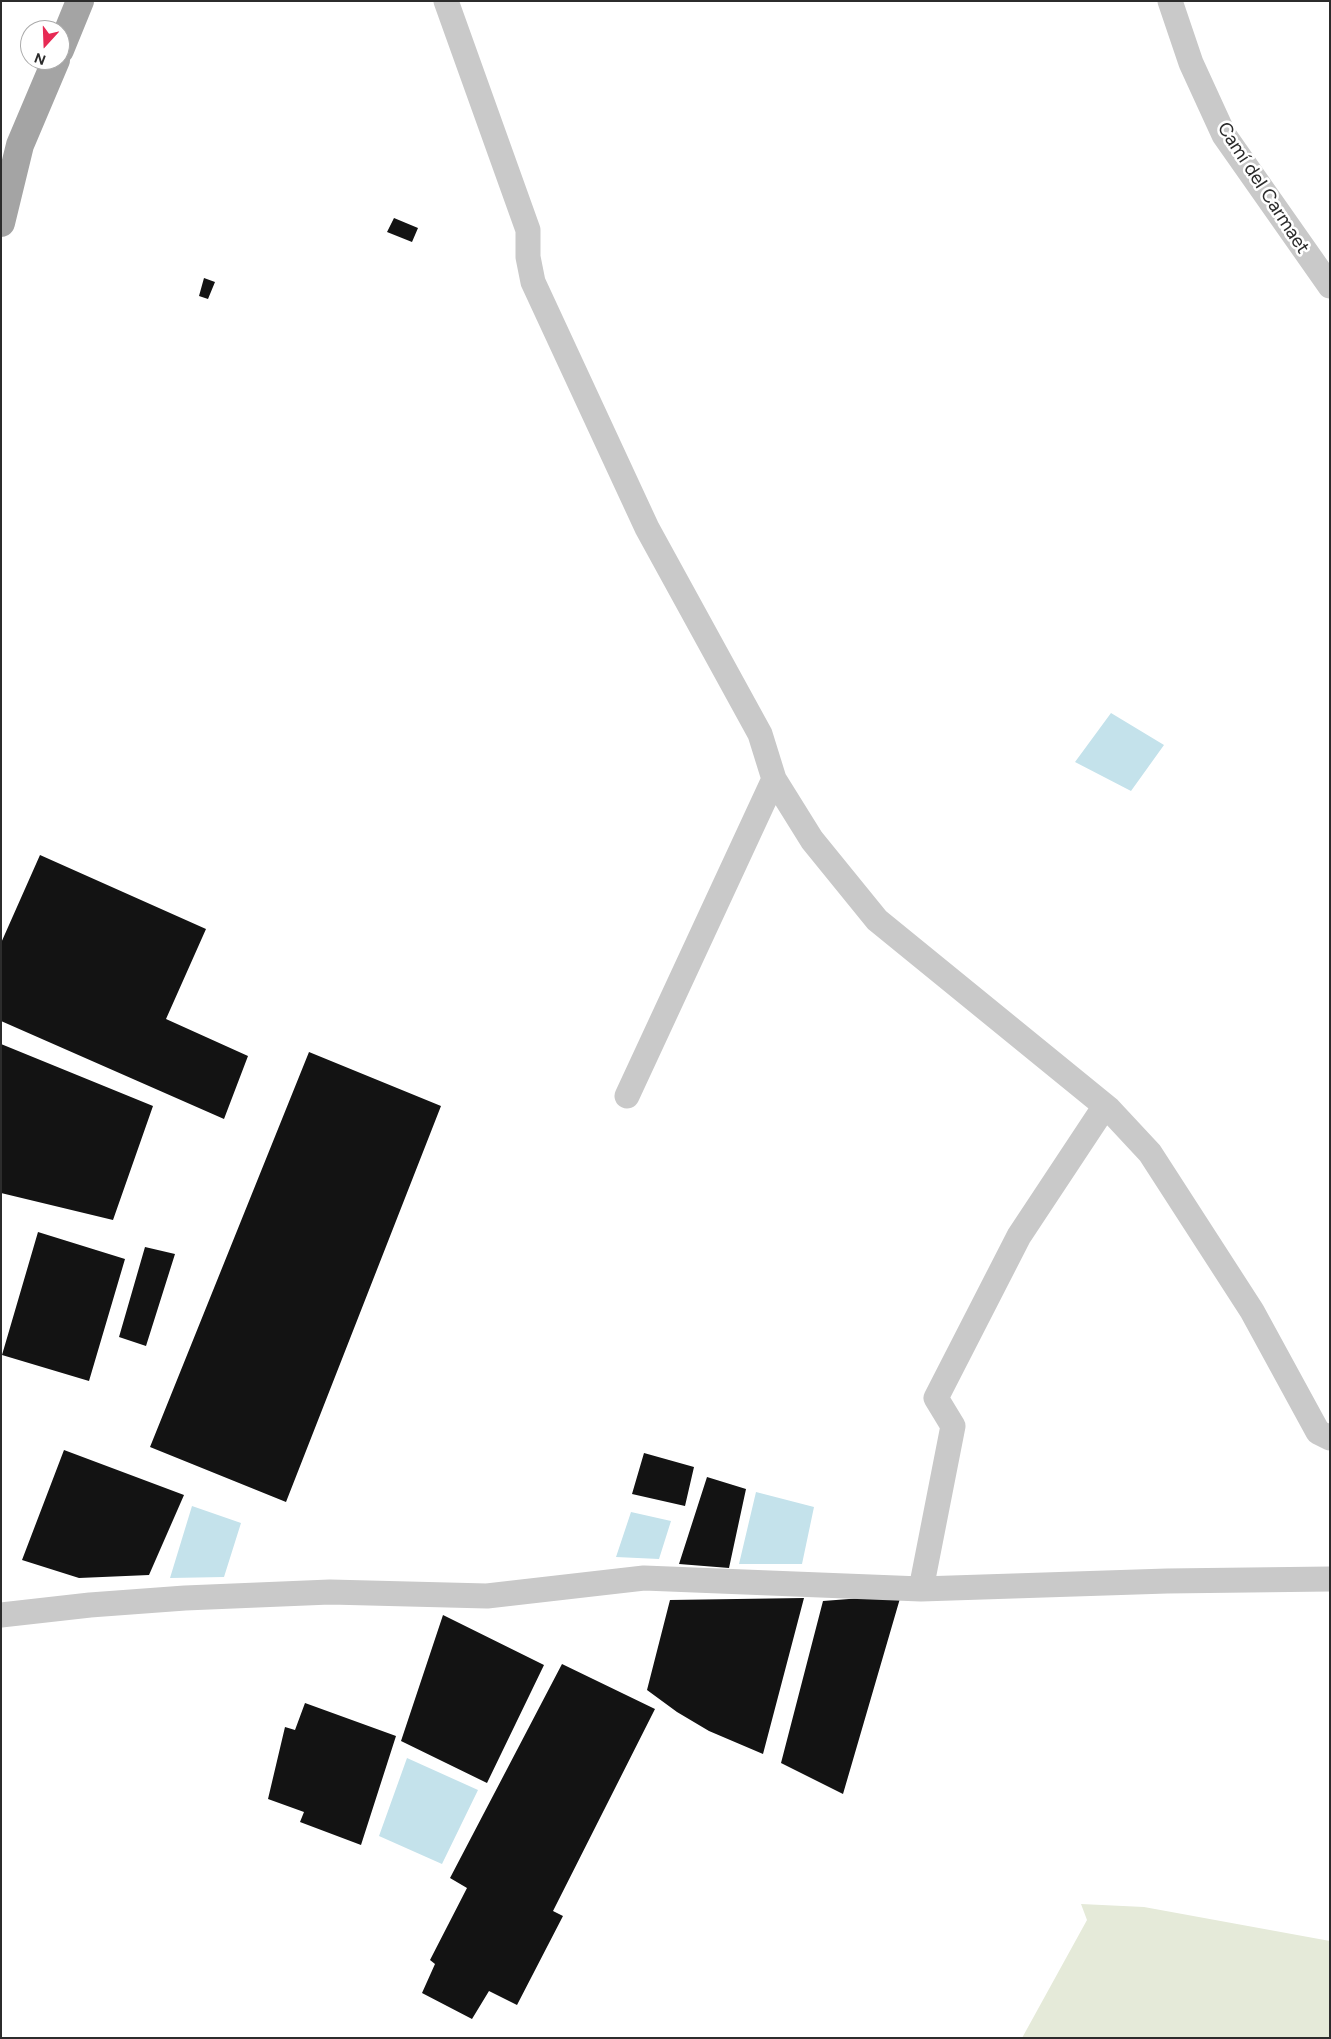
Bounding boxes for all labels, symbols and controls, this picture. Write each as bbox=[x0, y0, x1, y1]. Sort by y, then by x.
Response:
north arrow bbox=[20, 20, 70, 70]
text: N bbox=[32, 49, 48, 68]
street label: Camí del Carmaet bbox=[1212, 118, 1314, 258]

